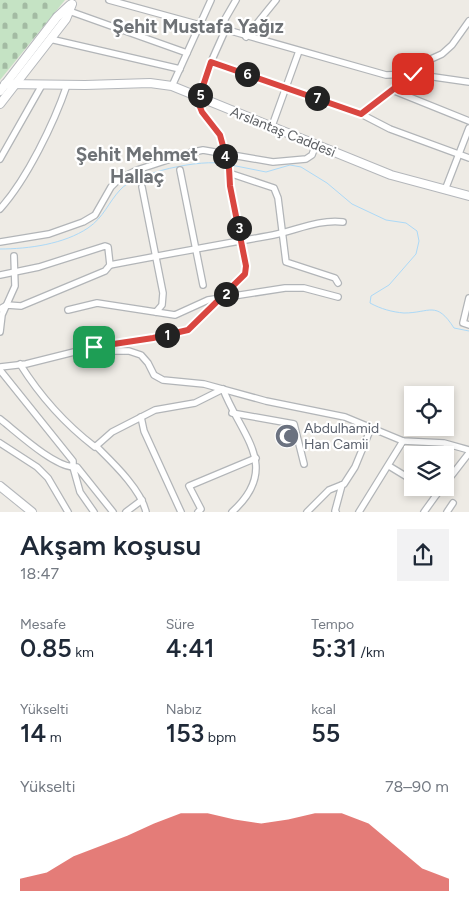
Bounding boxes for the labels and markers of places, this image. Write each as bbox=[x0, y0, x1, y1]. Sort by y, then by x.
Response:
pin bbox=[392, 53, 434, 95]
pin: 6 bbox=[234, 62, 260, 86]
pin: 5 bbox=[188, 82, 212, 108]
pin: 7 bbox=[304, 86, 330, 110]
pin: 4 bbox=[212, 144, 238, 168]
pin: 3 bbox=[226, 216, 252, 240]
pin: 2 bbox=[214, 282, 238, 306]
pin: 1 bbox=[154, 322, 180, 348]
pin bbox=[73, 326, 115, 368]
place label: Abdulhamid Han Camii bbox=[304, 420, 379, 453]
mosque icon: Abdulhamid Han Camii bbox=[274, 423, 300, 449]

